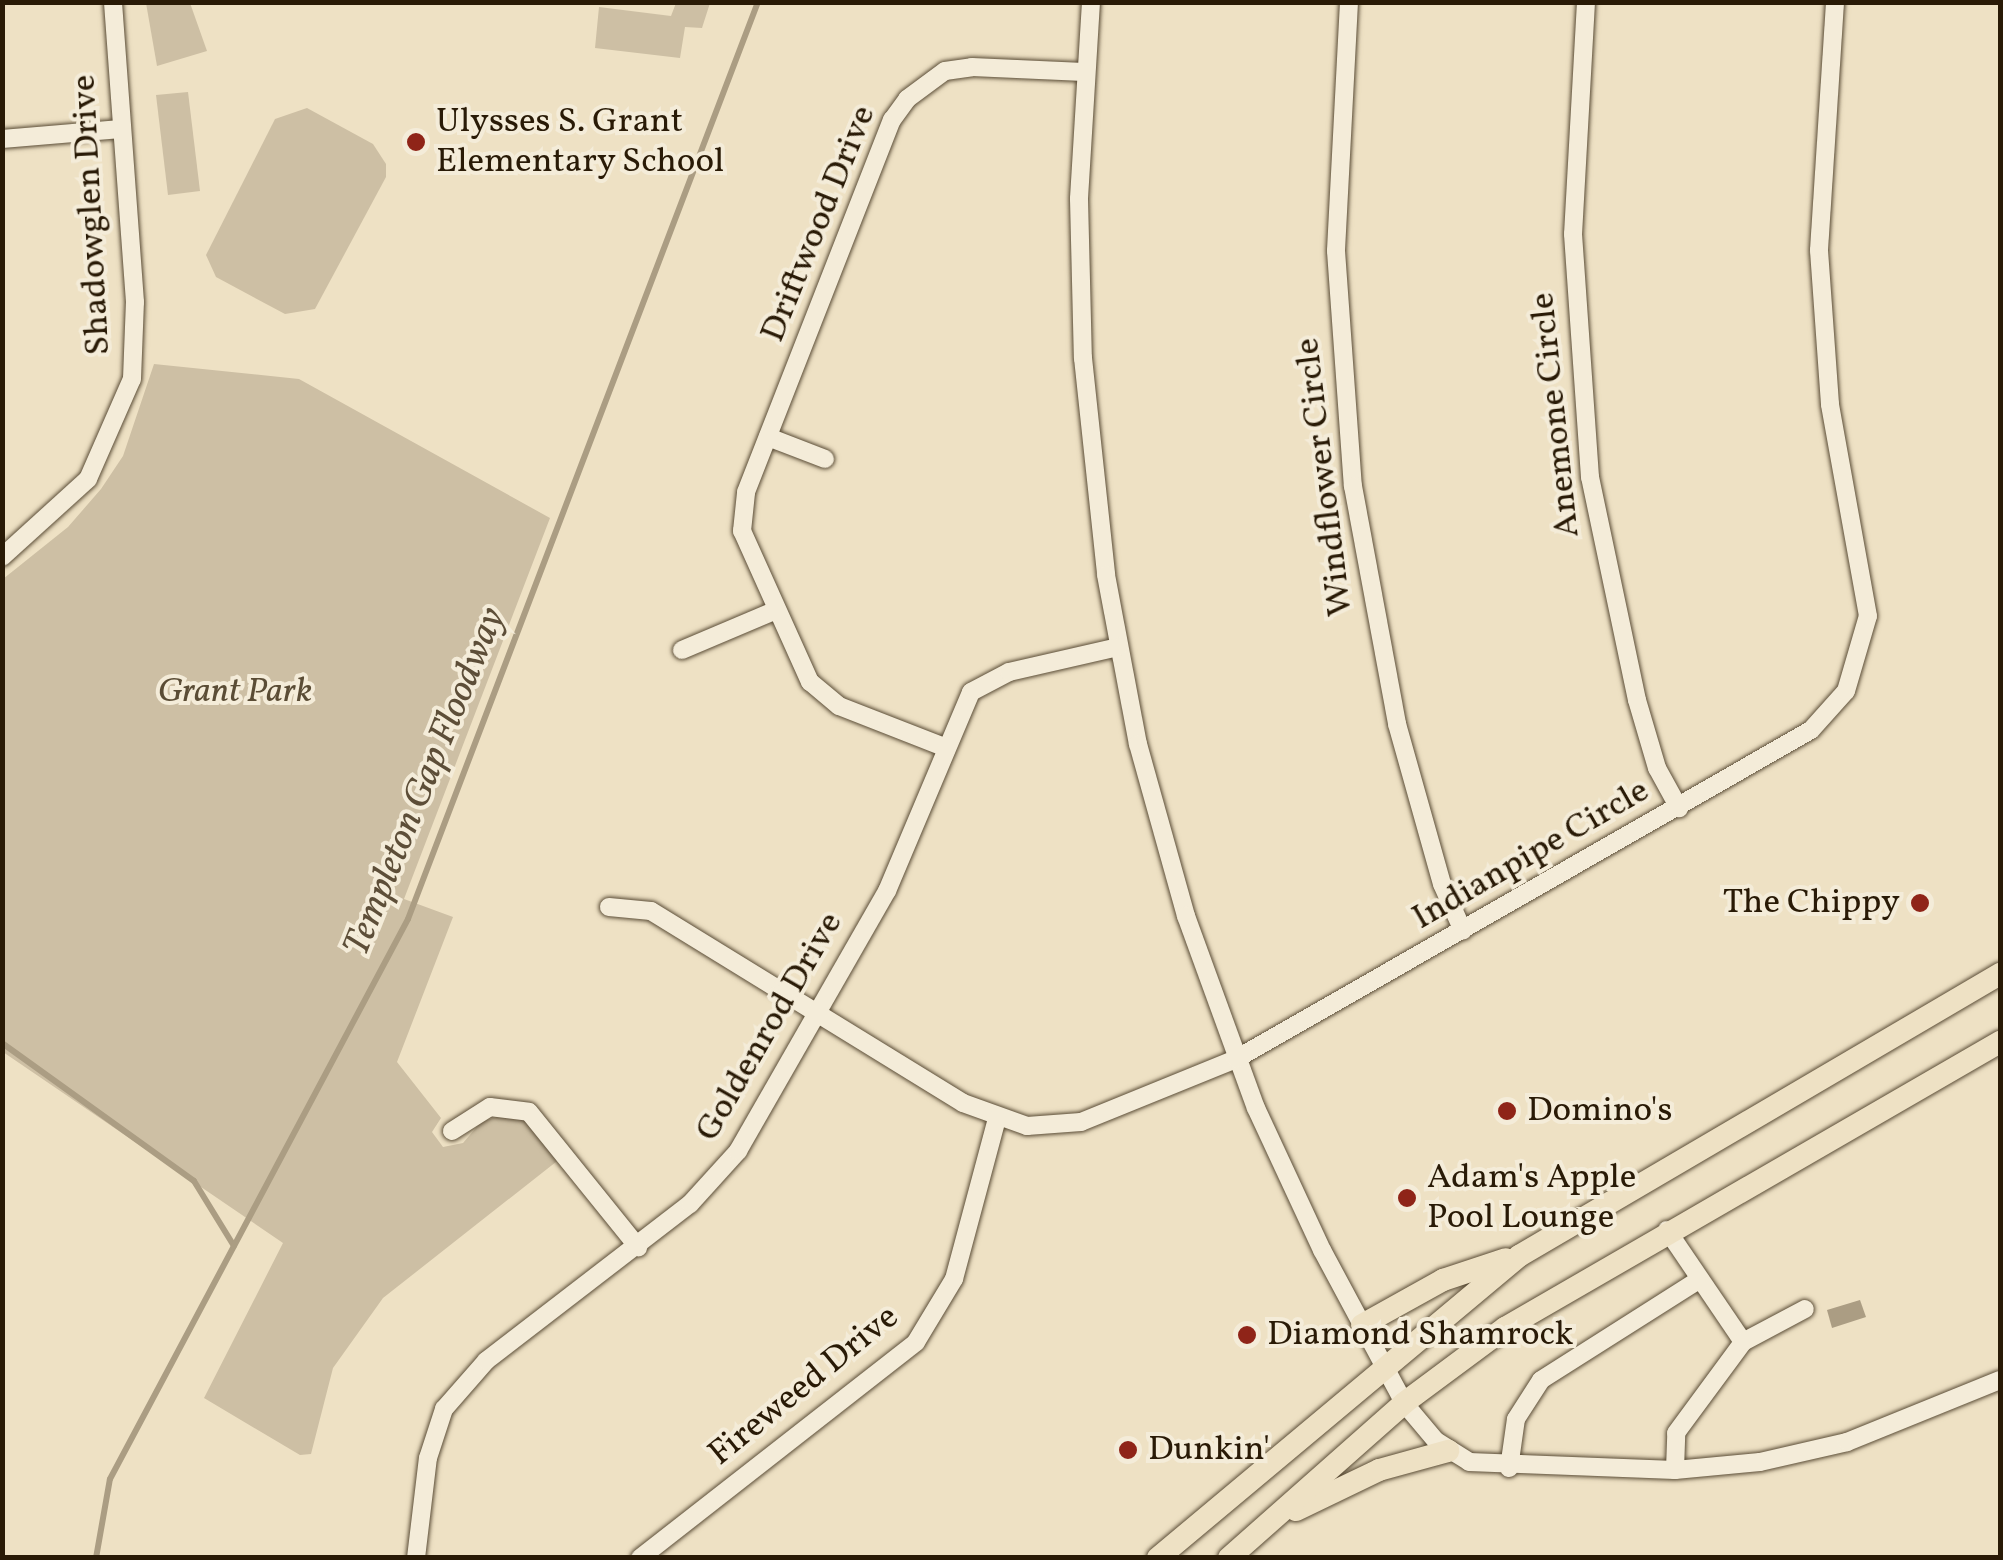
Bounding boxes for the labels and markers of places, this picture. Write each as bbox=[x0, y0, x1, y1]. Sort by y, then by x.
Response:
place label: Ulysses S. Grant Elementary School bbox=[436, 101, 725, 183]
marker: Ulysses S. Grant Elementary School bbox=[405, 131, 427, 153]
place label: The Chippy bbox=[1723, 882, 1900, 924]
marker: The Chippy bbox=[1909, 892, 1931, 914]
place label: Domino's bbox=[1527, 1090, 1672, 1132]
marker: Domino's bbox=[1496, 1100, 1518, 1122]
place label: Adam's Apple Pool Lounge bbox=[1427, 1157, 1636, 1239]
marker: Adam's Apple Pool Lounge bbox=[1396, 1187, 1418, 1209]
place label: Diamond Shamrock bbox=[1267, 1314, 1573, 1356]
marker: Diamond Shamrock bbox=[1236, 1324, 1258, 1346]
place label: Dunkin' bbox=[1148, 1429, 1270, 1471]
marker: Dunkin' bbox=[1117, 1439, 1139, 1461]

